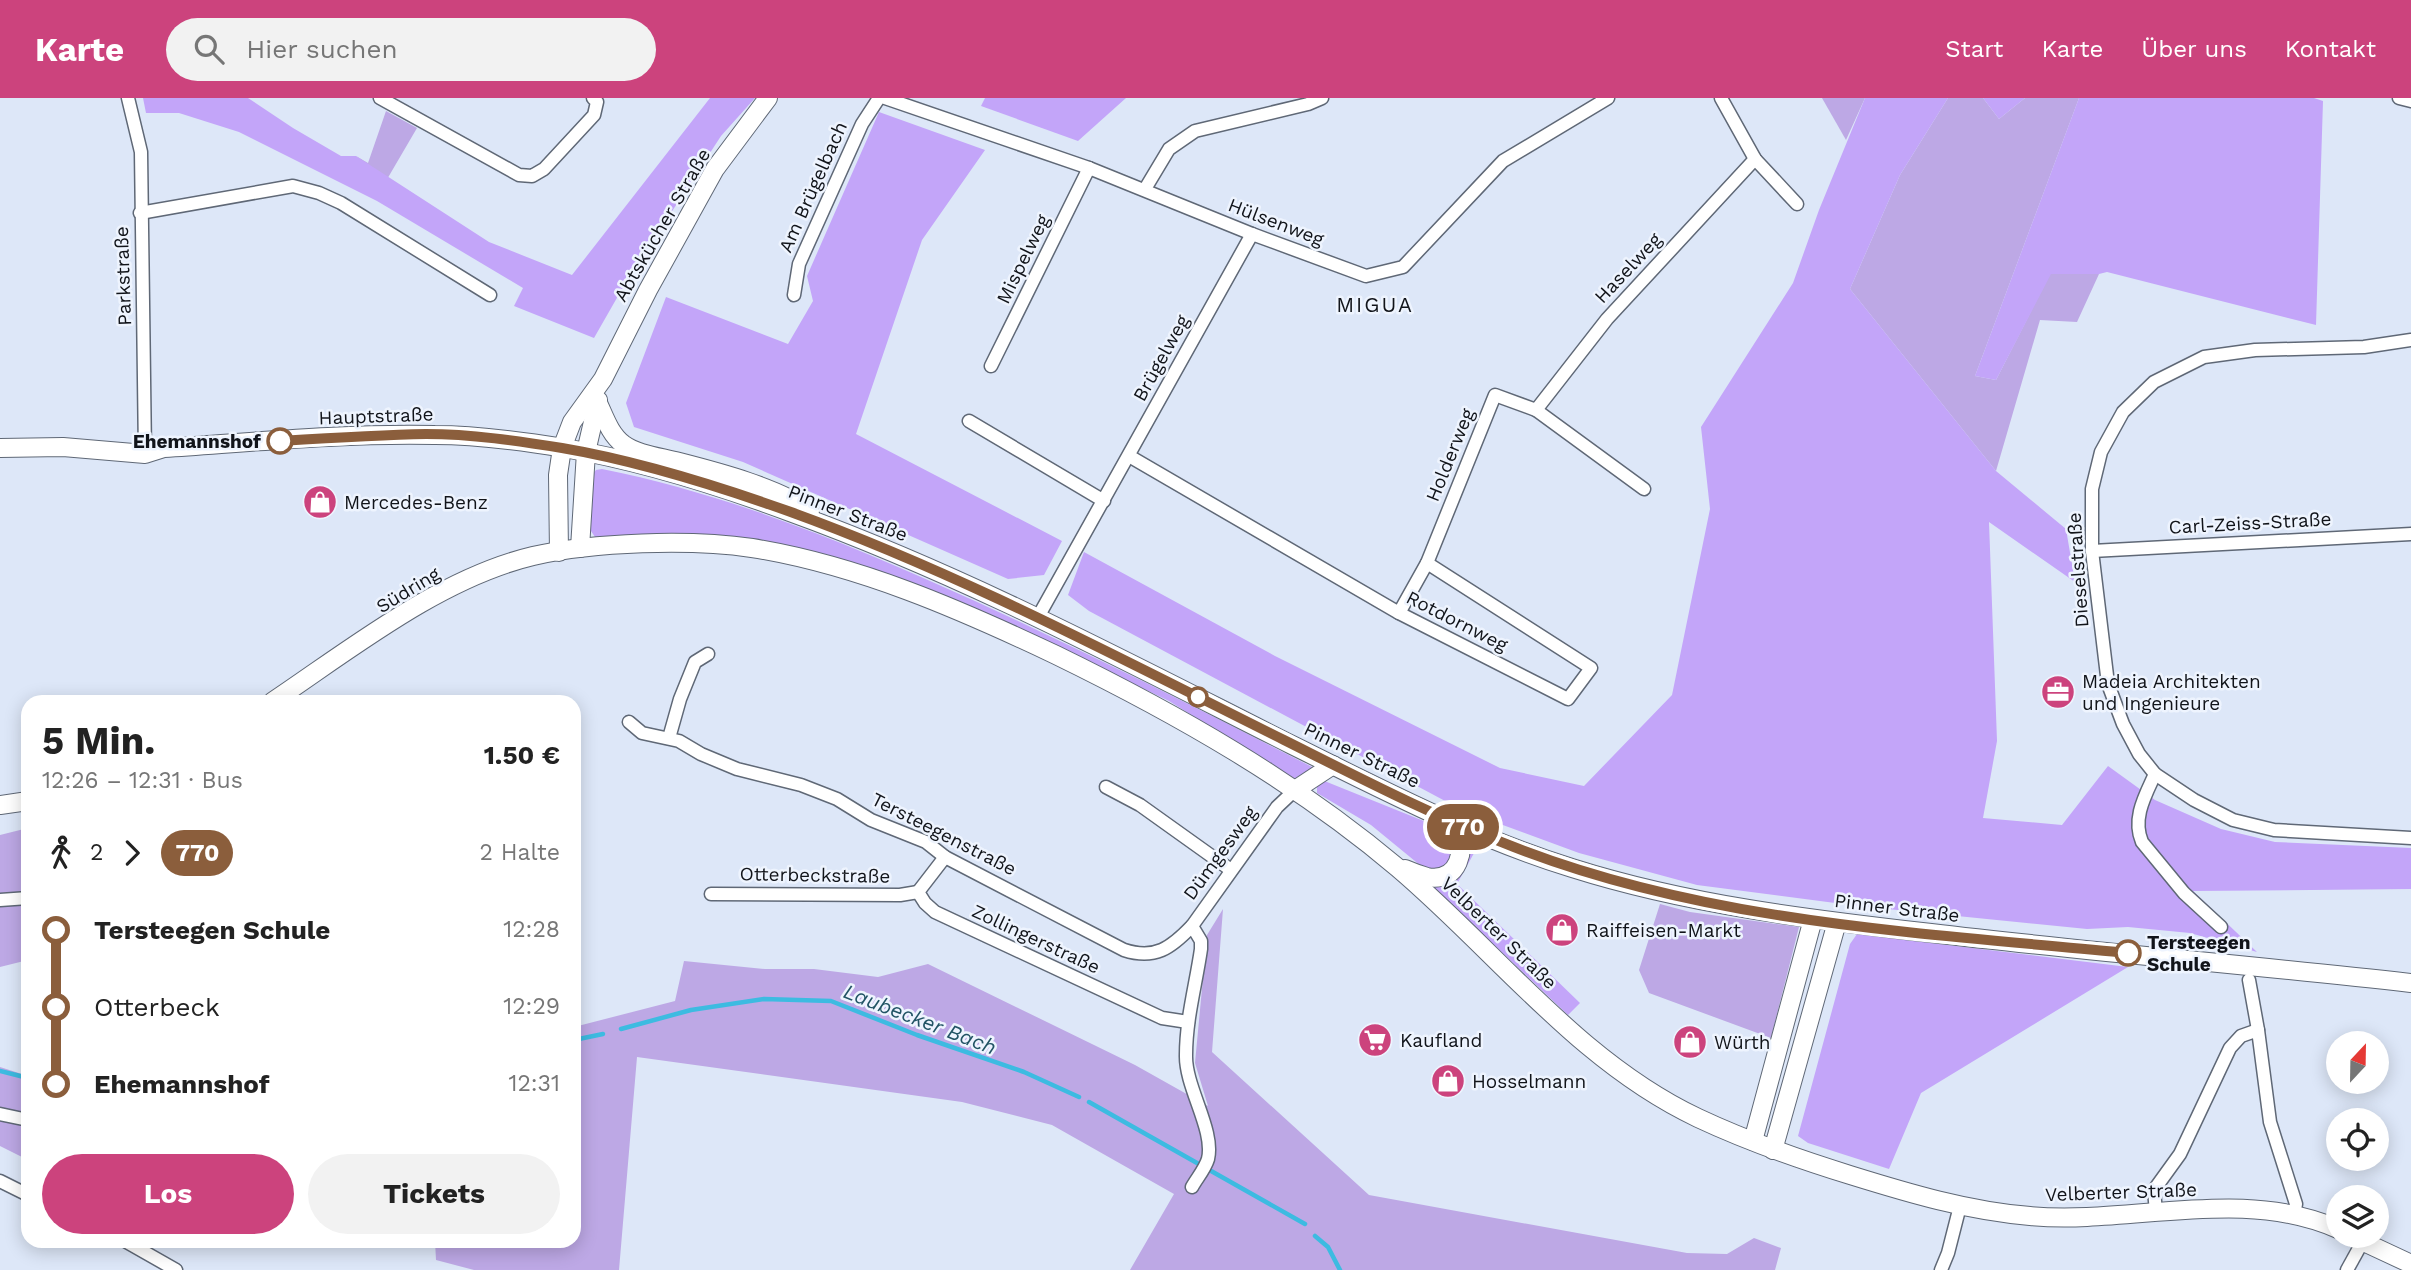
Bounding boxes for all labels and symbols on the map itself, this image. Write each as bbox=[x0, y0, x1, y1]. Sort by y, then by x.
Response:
street label: Am Brügelbach bbox=[774, 118, 852, 256]
street label: Abtskücher Straße bbox=[609, 144, 715, 306]
street label: Hülsenweg bbox=[1225, 193, 1328, 251]
street label: Mispelweg bbox=[992, 210, 1055, 307]
street label: Parkstraße bbox=[110, 226, 136, 326]
street label: Haselweg bbox=[1590, 227, 1667, 308]
district label: MIGUA bbox=[1336, 292, 1414, 317]
street label: Brügelweg bbox=[1128, 310, 1195, 405]
street label: Hauptstraße bbox=[318, 403, 434, 429]
street label: Holderweg bbox=[1421, 404, 1479, 505]
marker: Ehemannshof bbox=[267, 428, 293, 454]
place label: Ehemannshof bbox=[133, 430, 261, 453]
street label: Pinner Straße bbox=[785, 480, 911, 546]
shop icon: Mercedes-Benz bbox=[301, 483, 339, 521]
place label: Mercedes-Benz bbox=[344, 491, 488, 514]
street label: Carl-Zeiss-Straße bbox=[2168, 507, 2332, 539]
street label: Dieselstraße bbox=[2063, 512, 2093, 628]
street label: Südring bbox=[372, 562, 445, 618]
street label: Rotdornweg bbox=[1402, 586, 1512, 657]
place label: Madeia Architekten und Ingenieure bbox=[2082, 670, 2261, 715]
office icon: Madeia Architekten und Ingenieure bbox=[2039, 673, 2077, 711]
unlabelled marker bbox=[1188, 687, 1208, 707]
street label: Pinner Straße bbox=[1300, 717, 1424, 793]
street label: Tersteegenstraße bbox=[868, 788, 1020, 880]
street label: Dümgesweg bbox=[1178, 801, 1262, 905]
line badge: 770 bbox=[1423, 804, 1503, 850]
street label: Otterbeckstraße bbox=[739, 862, 891, 888]
street label: Velberter Straße bbox=[1436, 872, 1562, 994]
street label: Pinner Straße bbox=[1833, 889, 1961, 927]
street label: Zollingerstraße bbox=[968, 899, 1104, 979]
shop icon: Raiffeisen-Markt bbox=[1543, 911, 1581, 949]
place label: Raiffeisen-Markt bbox=[1586, 919, 1741, 942]
place label: Tersteegen Schule bbox=[2147, 931, 2251, 976]
marker: Tersteegen Schule bbox=[2115, 940, 2141, 966]
water label: Laubecker Bach bbox=[840, 978, 1000, 1060]
supermarket icon: Kaufland bbox=[1356, 1021, 1394, 1059]
shop icon: Würth bbox=[1671, 1023, 1709, 1061]
place label: Kaufland bbox=[1400, 1029, 1482, 1052]
place label: Würth bbox=[1714, 1031, 1771, 1054]
north arrow bbox=[2326, 1031, 2389, 1094]
shop icon: Hosselmann bbox=[1429, 1062, 1467, 1100]
place label: Hosselmann bbox=[1472, 1070, 1586, 1093]
street label: Velberter Straße bbox=[2045, 1178, 2197, 1206]

